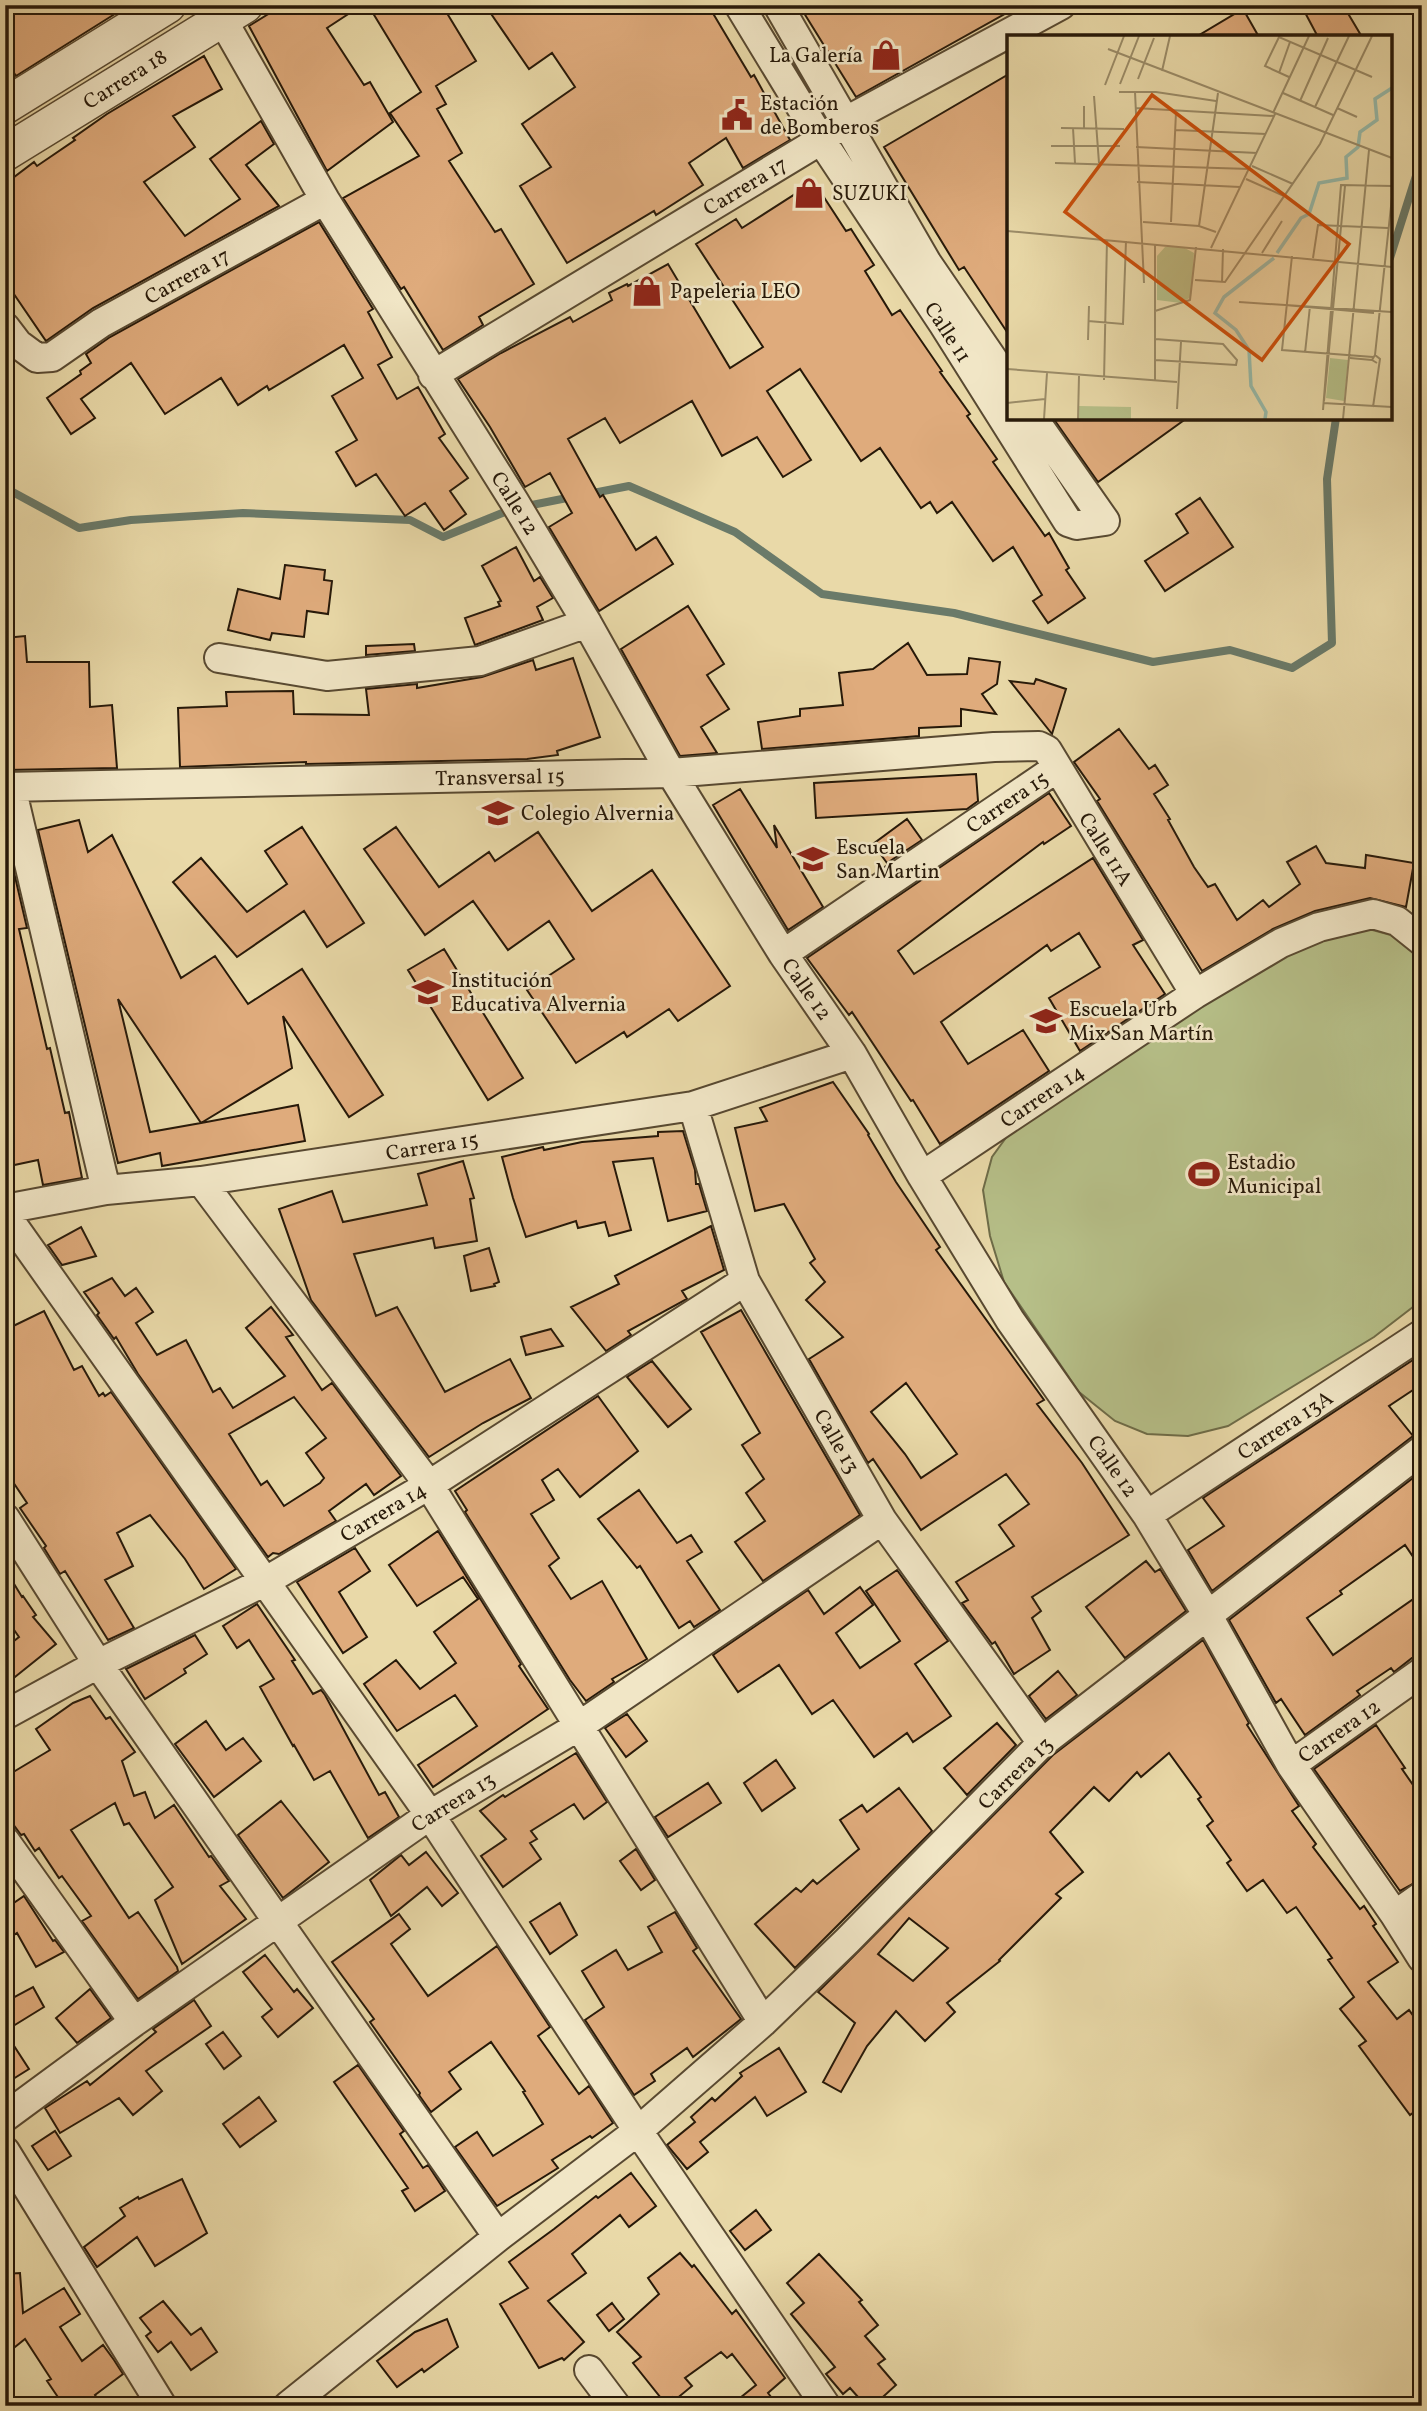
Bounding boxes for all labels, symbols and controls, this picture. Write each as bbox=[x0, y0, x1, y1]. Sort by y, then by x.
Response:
inset map bbox=[1007, 35, 1392, 420]
shop icon: La Galería bbox=[869, 38, 903, 72]
place label: La Galería bbox=[769, 42, 863, 71]
street label: Carrera 18 bbox=[78, 43, 173, 117]
place label: Estación de Bomberos bbox=[760, 90, 879, 143]
public building icon: Estación de Bomberos bbox=[720, 98, 754, 132]
street label: Carrera 17 bbox=[698, 151, 793, 224]
shop icon: SUZUKI bbox=[792, 176, 826, 210]
place label: SUZUKI bbox=[832, 180, 907, 209]
street label: Carrera 17 bbox=[140, 242, 236, 313]
shop icon: Papeleria LEO bbox=[630, 274, 664, 308]
place label: Papeleria LEO bbox=[670, 278, 800, 307]
street label: Calle 11 bbox=[916, 297, 977, 369]
street label: Calle 12 bbox=[483, 466, 545, 541]
street label: Transversal 15 bbox=[435, 763, 565, 794]
street label: Carrera 15 bbox=[961, 765, 1055, 841]
school or university icon: Colegio Alvernia bbox=[481, 796, 515, 830]
place label: Colegio Alvernia bbox=[521, 800, 674, 829]
street label: Calle 11A bbox=[1071, 807, 1139, 892]
place label: Escuela San Martin bbox=[836, 834, 940, 887]
school or university icon: Escuela San Martin bbox=[796, 842, 830, 876]
street label: Calle 12 bbox=[774, 953, 838, 1027]
place label: Institución Educativa Alvernia bbox=[451, 967, 626, 1020]
school or university icon: Institución Educativa Alvernia bbox=[411, 975, 445, 1009]
place label: Escuela Urb Mix San Martín bbox=[1069, 996, 1214, 1049]
school or university icon: Escuela Urb Mix San Martín bbox=[1029, 1004, 1063, 1038]
street label: Carrera 14 bbox=[995, 1058, 1091, 1136]
street label: Carrera 15 bbox=[384, 1126, 481, 1169]
place label: Estadio Municipal bbox=[1227, 1149, 1321, 1202]
sports icon: Estadio Municipal bbox=[1187, 1157, 1221, 1191]
street label: Carrera 13A bbox=[1232, 1384, 1340, 1468]
street label: Calle 13 bbox=[806, 1404, 866, 1479]
street label: Calle 12 bbox=[1080, 1430, 1144, 1504]
street label: Carrera 14 bbox=[335, 1476, 432, 1550]
street label: Carrera 12 bbox=[1293, 1693, 1387, 1771]
street label: Carrera 13 bbox=[972, 1731, 1060, 1817]
street label: Carrera 13 bbox=[406, 1766, 501, 1841]

